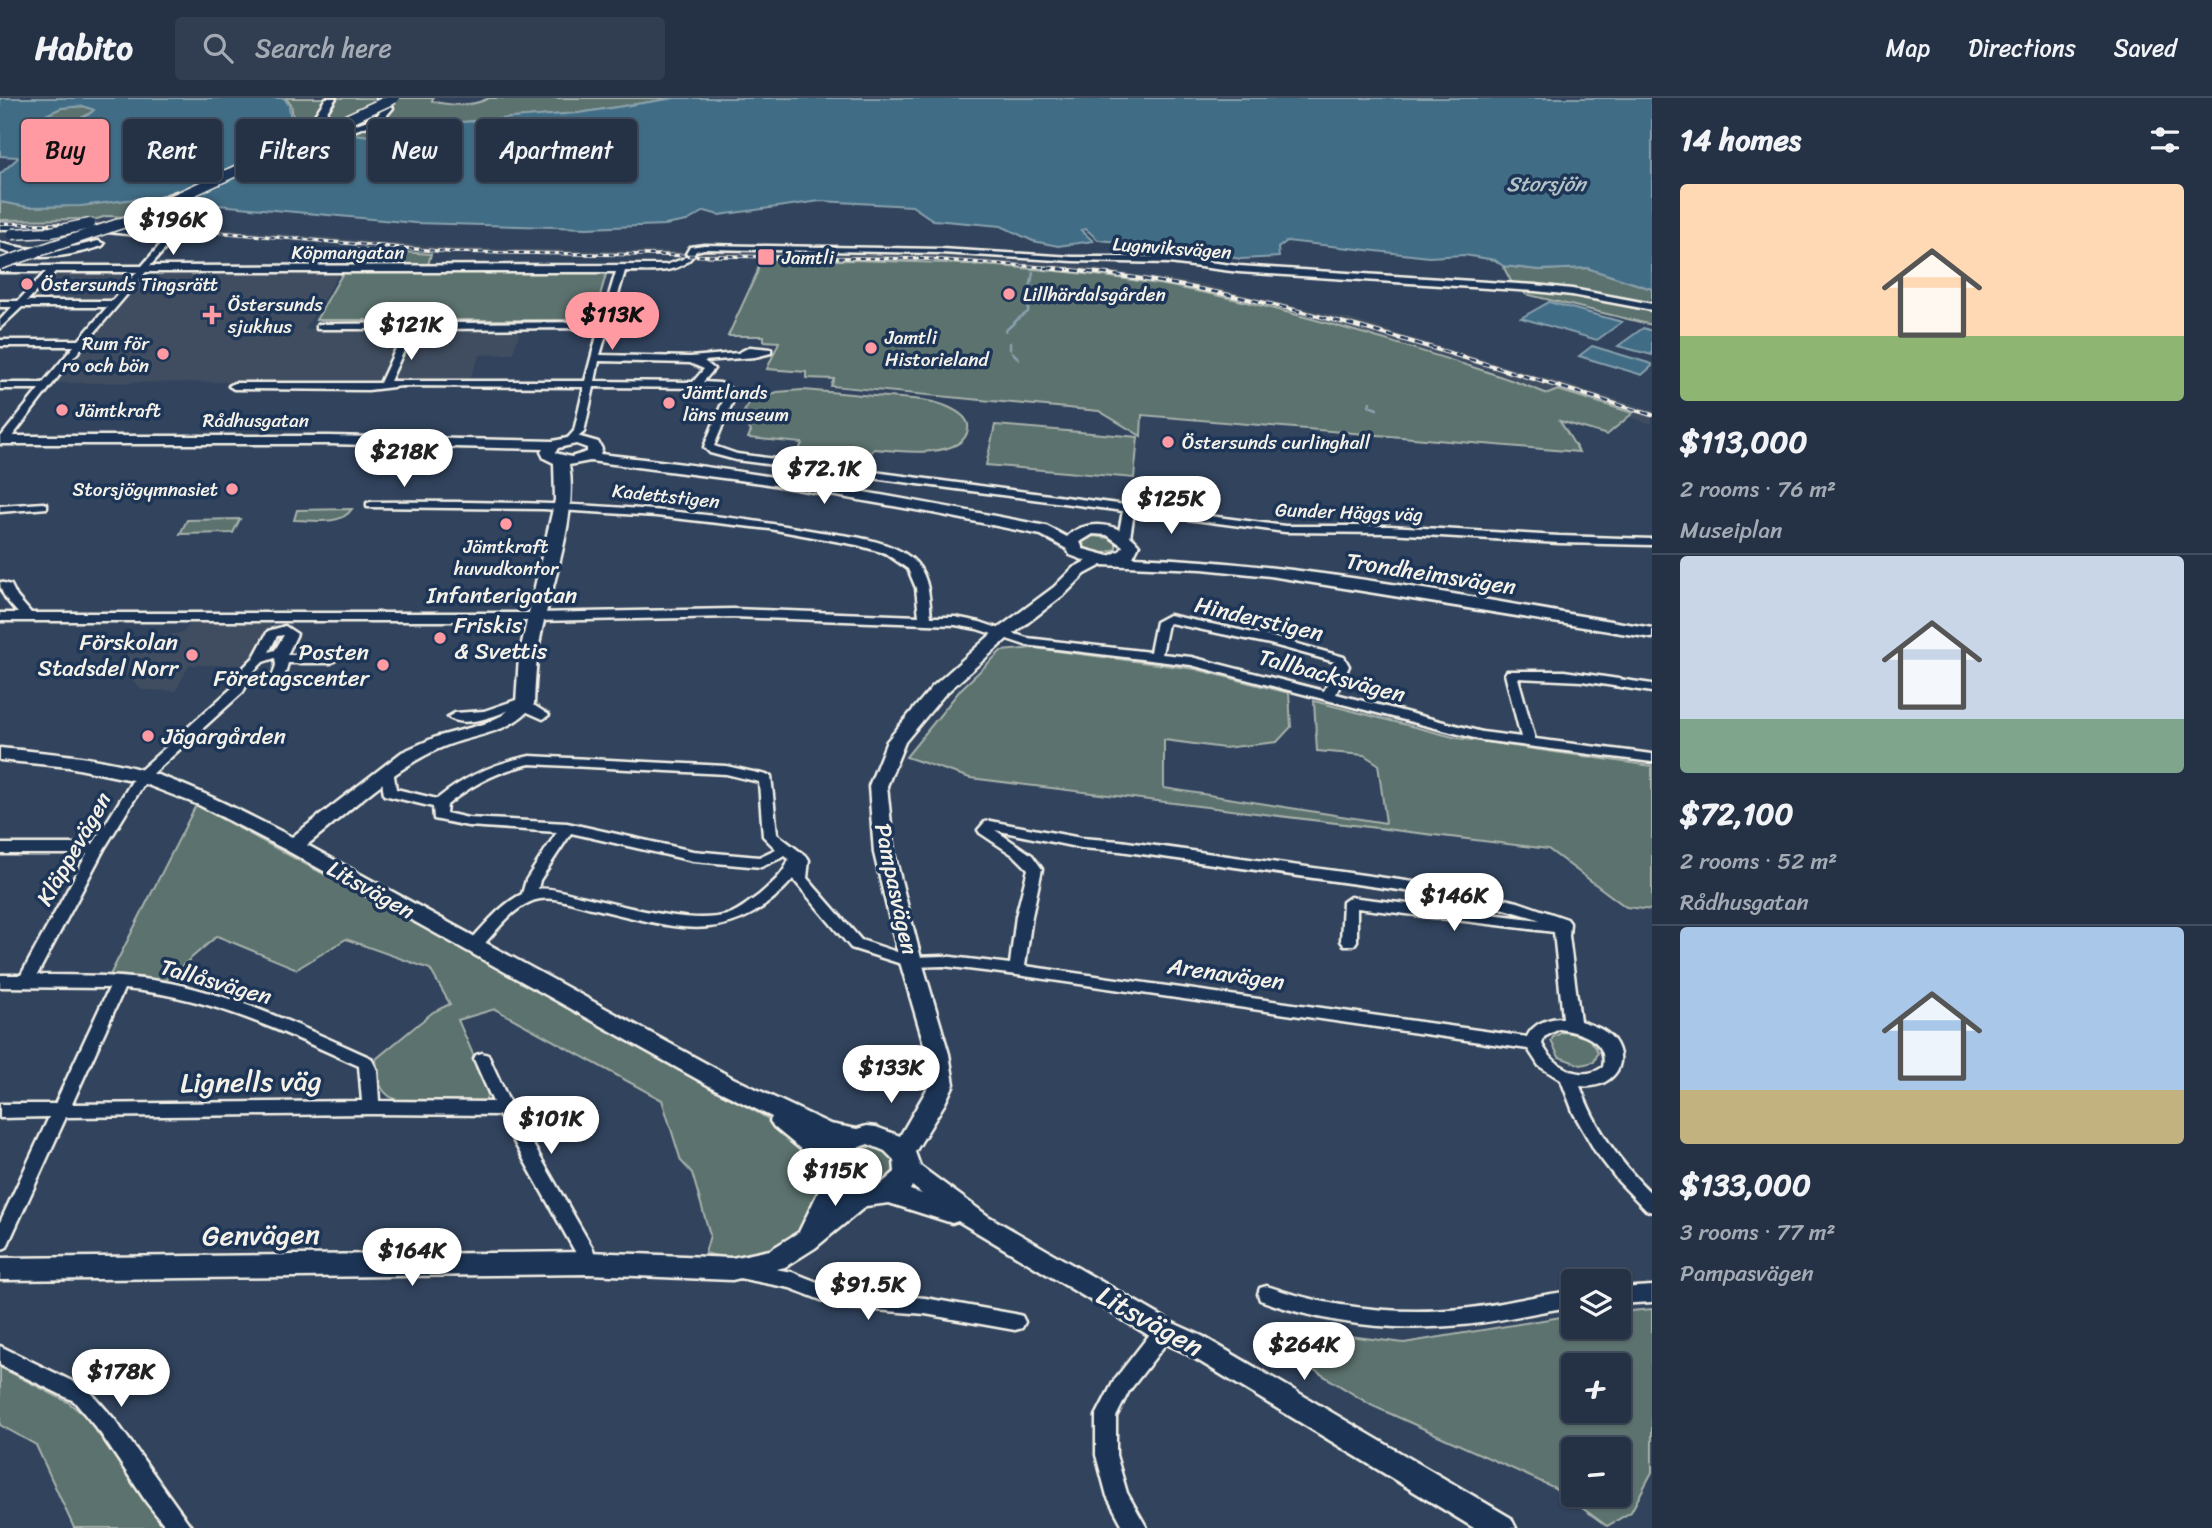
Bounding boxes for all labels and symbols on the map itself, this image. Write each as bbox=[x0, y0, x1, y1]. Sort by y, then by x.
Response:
water label: Storsjön bbox=[1506, 165, 1588, 203]
pin: $196K bbox=[124, 198, 222, 257]
street label: Lugnviksvägen bbox=[1111, 227, 1233, 269]
street label: Köpmangatan bbox=[292, 236, 404, 269]
place label: Jamtli bbox=[781, 241, 835, 274]
marker: Jamtli bbox=[756, 247, 776, 267]
place label: Östersunds Tingsrätt bbox=[41, 268, 218, 301]
marker: Östersunds Tingsrätt bbox=[19, 276, 35, 292]
place label: Lillhärdalsgården bbox=[1023, 278, 1166, 311]
marker: Lillhärdalsgården bbox=[1001, 286, 1017, 302]
place label: Östersunds sjukhus bbox=[227, 288, 323, 343]
pin: $113K bbox=[563, 292, 661, 352]
pin: $121K bbox=[362, 302, 460, 362]
marker: Östersunds sjukhus bbox=[202, 305, 222, 325]
place label: Jamtli Historieland bbox=[884, 321, 990, 376]
place label: Rum för ro och bön bbox=[62, 327, 150, 382]
marker: Jamtli Historieland bbox=[863, 340, 879, 356]
marker: Rum för ro och bön bbox=[155, 346, 171, 362]
place label: Jämtlands läns museum bbox=[682, 376, 789, 431]
place label: Jämtkraft bbox=[75, 394, 161, 427]
marker: Jämtlands läns museum bbox=[661, 395, 677, 411]
marker: Jämtkraft bbox=[54, 402, 70, 418]
street label: Rådhusgatan bbox=[203, 404, 309, 437]
place label: Östersunds curlinghall bbox=[1182, 426, 1371, 459]
pin: $218K bbox=[355, 430, 453, 489]
marker: Östersunds curlinghall bbox=[1160, 434, 1176, 450]
pin: $72.1K bbox=[767, 446, 881, 506]
place label: Storsjögymnasiet bbox=[73, 473, 218, 506]
street label: Kadettstigen bbox=[611, 474, 721, 518]
pin: $125K bbox=[1122, 476, 1220, 536]
marker: Storsjögymnasiet bbox=[224, 481, 240, 497]
street label: Gunder Häggs väg bbox=[1275, 493, 1424, 531]
marker: Jämtkraft huvudkontor bbox=[498, 516, 514, 532]
place label: Jämtkraft huvudkontor bbox=[453, 530, 559, 585]
street label: Trondheimsvägen bbox=[1343, 540, 1520, 608]
street label: Infanterigatan bbox=[426, 575, 577, 616]
street label: Hinderstigen bbox=[1190, 584, 1328, 654]
place label: Friskis & Svettis bbox=[454, 605, 548, 672]
place label: Förskolan Stadsdel Norr bbox=[38, 622, 180, 689]
marker: Friskis & Svettis bbox=[432, 630, 448, 646]
place label: Posten Företagscenter bbox=[213, 632, 371, 699]
street label: Tallbacksvägen bbox=[1254, 637, 1410, 715]
marker: Förskolan Stadsdel Norr bbox=[184, 647, 200, 663]
marker: Posten Företagscenter bbox=[375, 657, 391, 673]
place label: Jägargården bbox=[161, 716, 286, 757]
marker: Jägargården bbox=[140, 728, 156, 744]
street label: Kläppevägen bbox=[25, 784, 124, 914]
street label: Pampasvägen bbox=[862, 819, 930, 959]
street label: Litsvägen bbox=[319, 849, 423, 931]
pin: $146K bbox=[1405, 874, 1503, 933]
street label: Arenavägen bbox=[1164, 945, 1287, 1002]
street label: Tallåsvägen bbox=[155, 947, 277, 1018]
pin: $133K bbox=[842, 1046, 940, 1105]
street label: Lignells väg bbox=[180, 1056, 322, 1108]
pin: $101K bbox=[502, 1096, 600, 1156]
pin: $115K bbox=[786, 1148, 884, 1208]
street label: Genvägen bbox=[202, 1209, 320, 1261]
pin: $164K bbox=[363, 1228, 461, 1288]
pin: $91.5K bbox=[811, 1262, 925, 1322]
street label: Litsvägen bbox=[1087, 1271, 1213, 1371]
pin: $264K bbox=[1255, 1322, 1353, 1382]
pin: $178K bbox=[72, 1350, 170, 1409]

